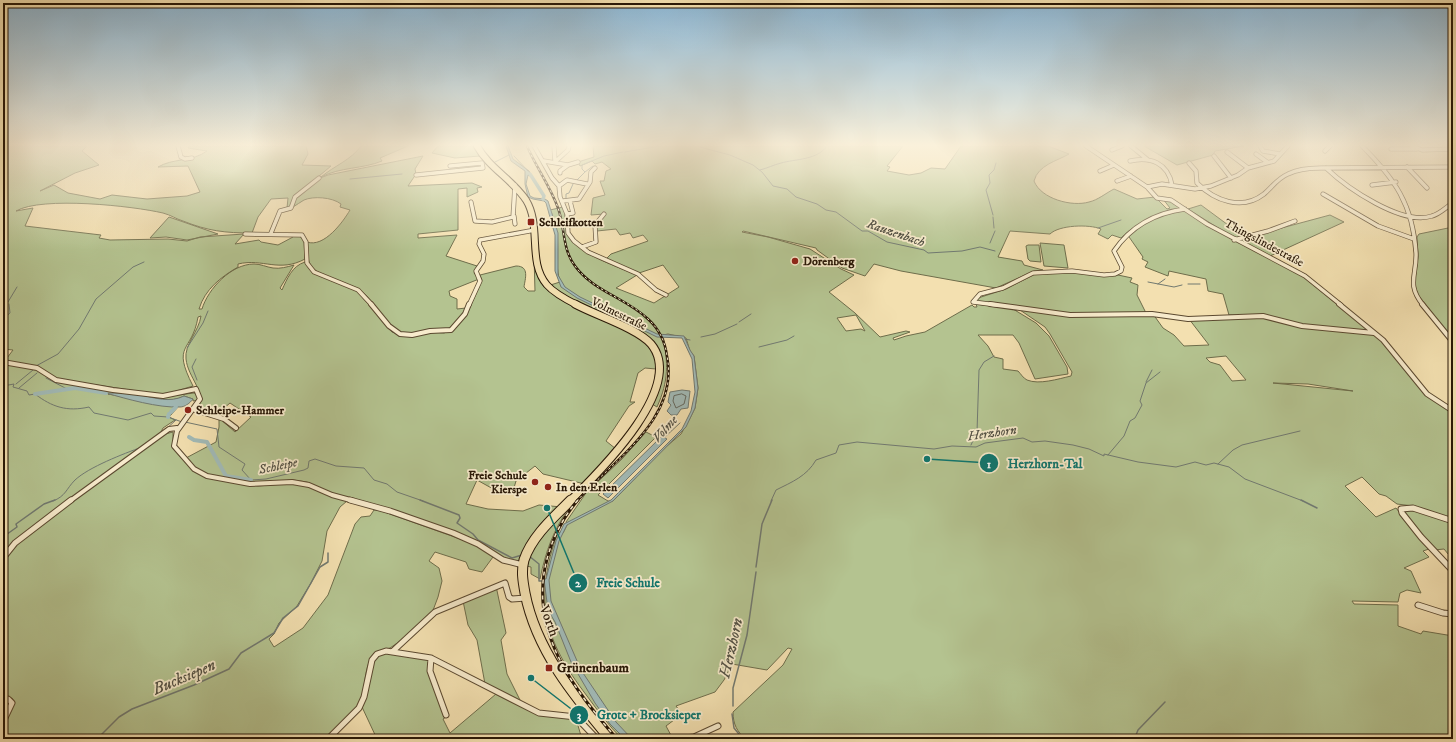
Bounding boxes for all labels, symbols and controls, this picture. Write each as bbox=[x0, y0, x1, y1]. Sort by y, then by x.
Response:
place label: Schleifkotten bbox=[539, 215, 604, 230]
water label: Rauzenbach bbox=[864, 215, 927, 250]
street label: Thingslindestraße bbox=[1222, 216, 1306, 270]
marker: Schleifkotten bbox=[526, 217, 536, 227]
place label: Dörenberg bbox=[803, 254, 855, 269]
marker: Dörenberg bbox=[790, 256, 800, 266]
street label: Volmestraße bbox=[588, 294, 649, 334]
place label: Schleipe-Hammer bbox=[196, 403, 284, 418]
marker: Schleipe-Hammer bbox=[183, 405, 193, 415]
water label: Volme bbox=[649, 412, 681, 446]
water label: Herzhorn bbox=[966, 422, 1018, 444]
callout: Herzhorn-Tal bbox=[979, 451, 1090, 476]
water label: Schleipe bbox=[256, 454, 299, 478]
text: Herzhorn-Tal bbox=[1008, 456, 1083, 472]
text: 1 bbox=[987, 457, 992, 472]
place label: Freie Schule Kierspe bbox=[468, 468, 527, 497]
marker: Freie Schule Kierspe bbox=[530, 477, 540, 487]
place label: In den Erlen bbox=[556, 480, 618, 495]
marker: In den Erlen bbox=[543, 482, 553, 492]
callout: Freie Schule bbox=[568, 570, 668, 595]
text: Freie Schule bbox=[596, 575, 660, 591]
text: 2 bbox=[575, 576, 582, 591]
street label: Vorth bbox=[535, 602, 563, 640]
water label: Herzhorn bbox=[714, 616, 748, 681]
water label: Bucksiepen bbox=[149, 655, 218, 700]
place label: Grünenbaum bbox=[557, 659, 629, 677]
marker: Grünenbaum bbox=[544, 663, 554, 673]
callout: Grote + Brocksieper bbox=[569, 702, 709, 727]
text: Grote + Brocksieper bbox=[597, 707, 701, 724]
text: 3 bbox=[577, 708, 582, 723]

